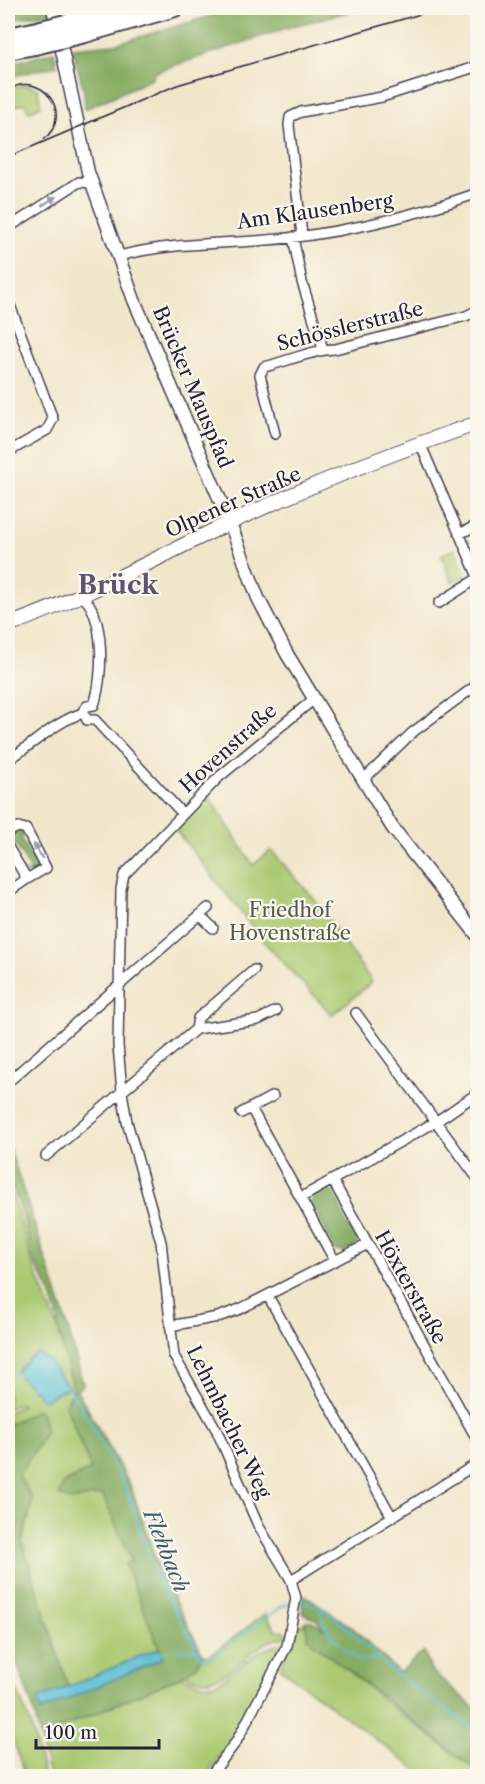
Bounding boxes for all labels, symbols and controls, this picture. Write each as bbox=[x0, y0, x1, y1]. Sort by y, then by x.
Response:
street label: Am Klausenberg bbox=[234, 188, 395, 234]
one-way arrow bbox=[41, 196, 57, 207]
street label: Schösslerstraße bbox=[274, 296, 426, 356]
street label: Brücker Mauspfad bbox=[148, 302, 238, 472]
street label: Olpener Straße bbox=[161, 461, 305, 543]
district label: Brück bbox=[78, 569, 159, 601]
street label: Hovenstraße bbox=[175, 698, 281, 798]
one-way arrow bbox=[33, 843, 44, 859]
park label: Friedhof Hovenstraße bbox=[229, 898, 351, 945]
street label: Höxterstraße bbox=[370, 1226, 452, 1348]
street label: Lehmbacher Weg bbox=[182, 1342, 277, 1503]
water label: Flehbach bbox=[138, 1504, 194, 1596]
scale bar bbox=[36, 1712, 159, 1750]
text: 100 m bbox=[45, 1722, 97, 1744]

